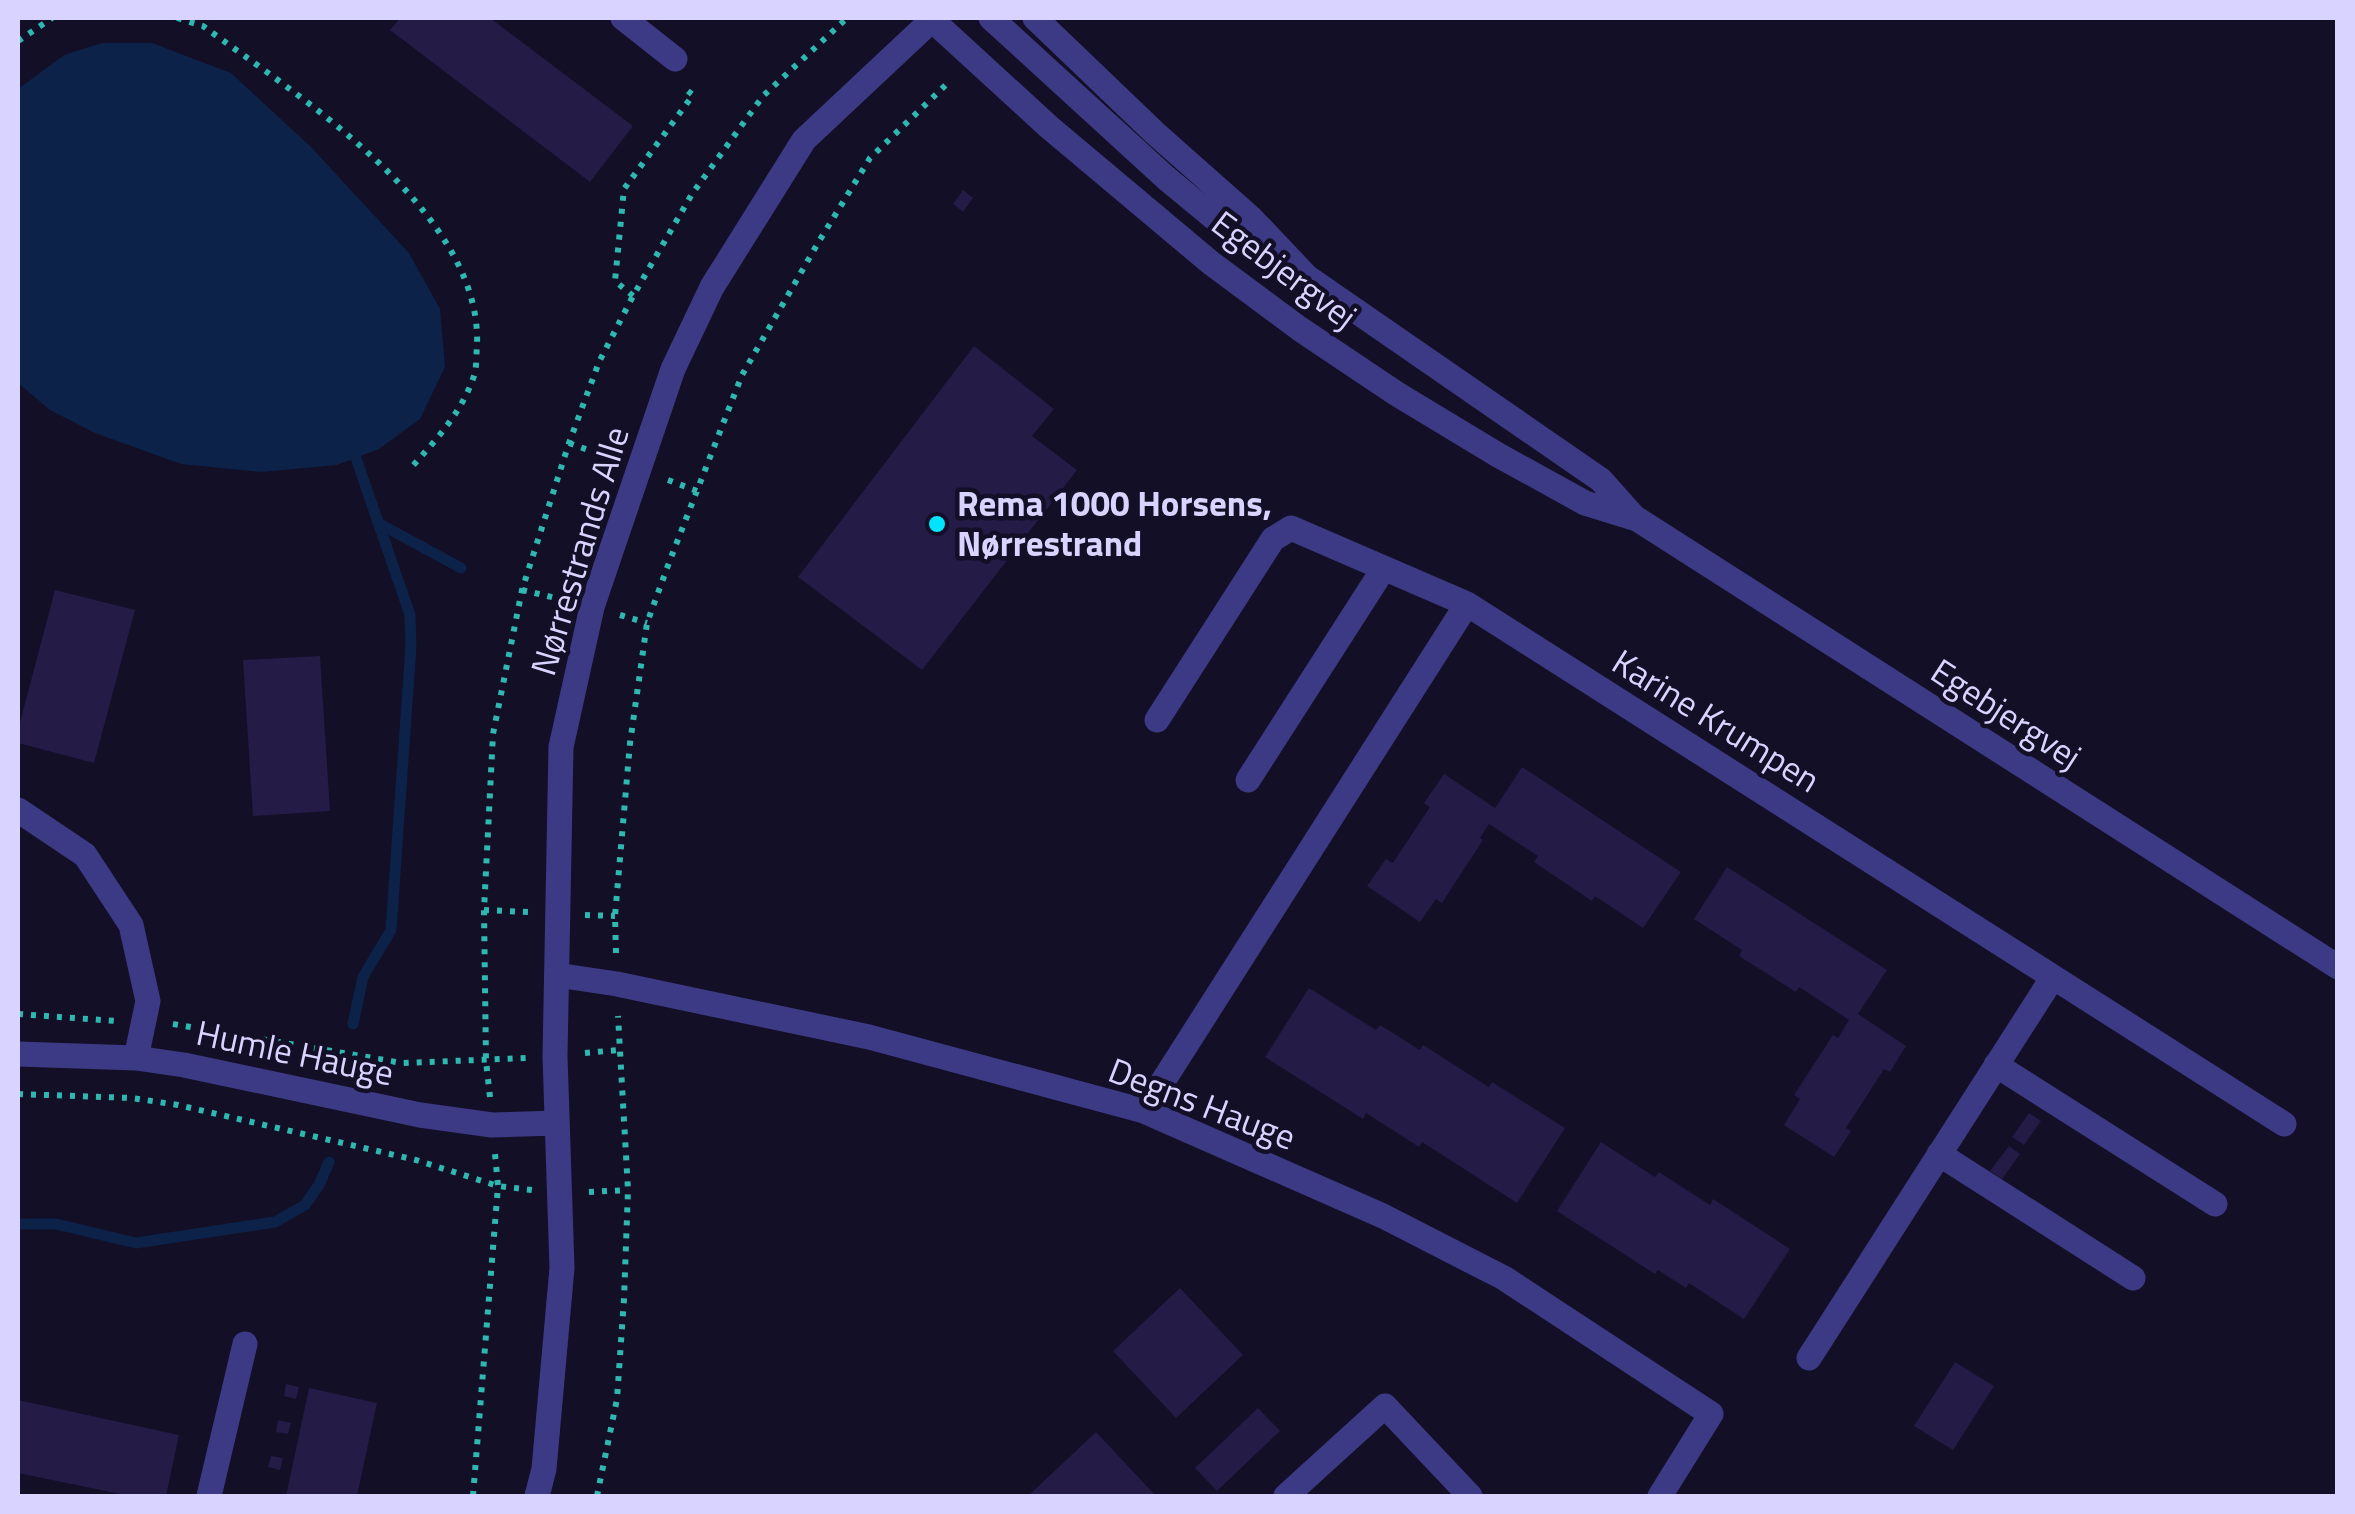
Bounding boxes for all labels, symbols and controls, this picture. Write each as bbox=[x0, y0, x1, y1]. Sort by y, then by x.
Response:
street label: Egebjergvej bbox=[1200, 196, 1369, 342]
street label: Nørrestrands Alle bbox=[516, 420, 643, 682]
place label: Rema 1000 Horsens, Nørrestrand bbox=[957, 476, 1272, 570]
marker: Rema 1000 Horsens, Nørrestrand bbox=[926, 513, 948, 535]
street label: Karine Krumpen bbox=[1602, 635, 1831, 806]
street label: Egebjergvej bbox=[1921, 644, 2093, 782]
street label: Humle Hauge bbox=[192, 1005, 399, 1099]
street label: Degns Hauge bbox=[1101, 1043, 1304, 1163]

